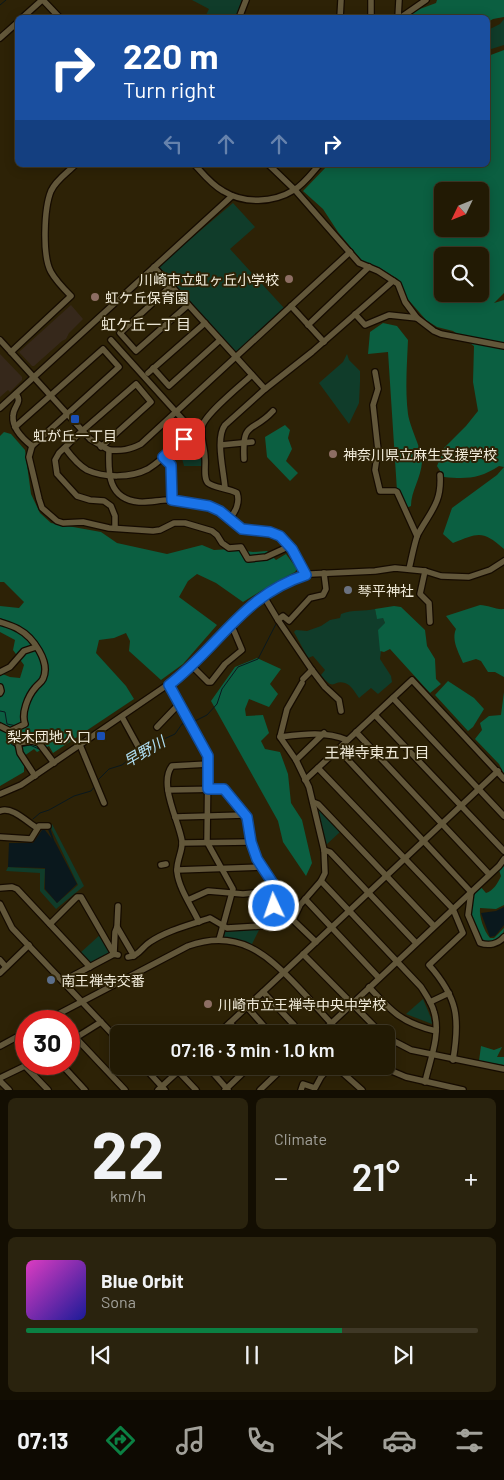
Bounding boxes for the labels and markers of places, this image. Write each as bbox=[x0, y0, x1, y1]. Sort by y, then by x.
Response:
place label: 川崎市立虹ヶ丘小学校 bbox=[139, 271, 279, 288]
marker: 川崎市立虹ヶ丘小学校 bbox=[283, 273, 295, 285]
place label: 虹ケ丘保育園 bbox=[105, 289, 189, 306]
marker: 虹ケ丘保育園 bbox=[89, 291, 101, 303]
marker: 虹が丘一丁目 bbox=[69, 413, 81, 425]
pin bbox=[163, 418, 205, 460]
place label: 虹が丘一丁目 bbox=[33, 427, 117, 444]
place label: 神奈川県立麻生支援学校 bbox=[343, 446, 497, 463]
marker: 神奈川県立麻生支援学校 bbox=[327, 448, 339, 460]
place label: 琴平神社 bbox=[358, 582, 414, 599]
marker: 琴平神社 bbox=[342, 584, 354, 596]
place label: 梨木団地入口 bbox=[7, 728, 91, 745]
marker: 梨木団地入口 bbox=[95, 730, 107, 742]
place label: 南王禅寺交番 bbox=[61, 972, 145, 989]
marker: 南王禅寺交番 bbox=[45, 974, 57, 986]
place label: 川崎市立王禅寺中央中学校 bbox=[218, 996, 386, 1013]
marker: 川崎市立王禅寺中央中学校 bbox=[202, 998, 214, 1010]

